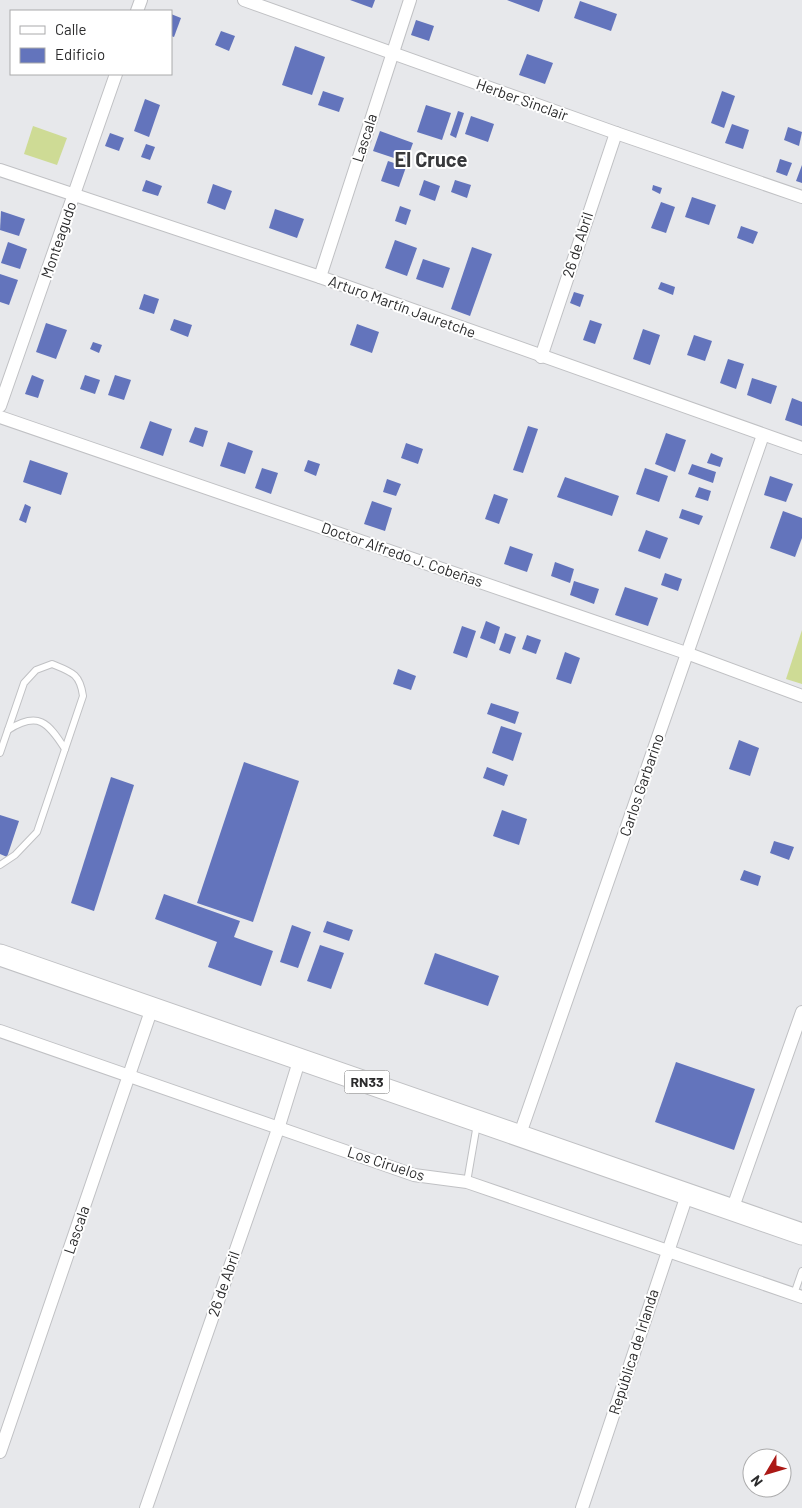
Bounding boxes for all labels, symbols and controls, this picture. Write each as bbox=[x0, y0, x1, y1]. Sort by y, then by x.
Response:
legend bbox=[10, 10, 172, 75]
text: Calle bbox=[55, 20, 87, 38]
text: Edificio bbox=[55, 45, 105, 63]
street label: Herber Sinclair bbox=[474, 74, 571, 124]
street label: Lascala bbox=[348, 111, 380, 164]
district label: El Cruce bbox=[395, 147, 467, 171]
street label: Monteagudo bbox=[36, 199, 80, 281]
street label: 26 de Abril bbox=[558, 210, 596, 280]
street label: Arturo Martín Jauretche bbox=[326, 271, 478, 341]
street label: Doctor Alfredo J. Cobeñas bbox=[319, 518, 485, 590]
street label: Carlos Garbarino bbox=[615, 731, 667, 838]
road number: RN33 bbox=[344, 1070, 390, 1094]
street label: Los Ciruelos bbox=[345, 1142, 427, 1184]
street label: Lascala bbox=[59, 1203, 93, 1256]
street label: 26 de Abril bbox=[203, 1249, 243, 1319]
street label: República de Irlanda bbox=[604, 1287, 662, 1417]
north arrow bbox=[742, 1448, 792, 1498]
text: N bbox=[747, 1472, 766, 1490]

